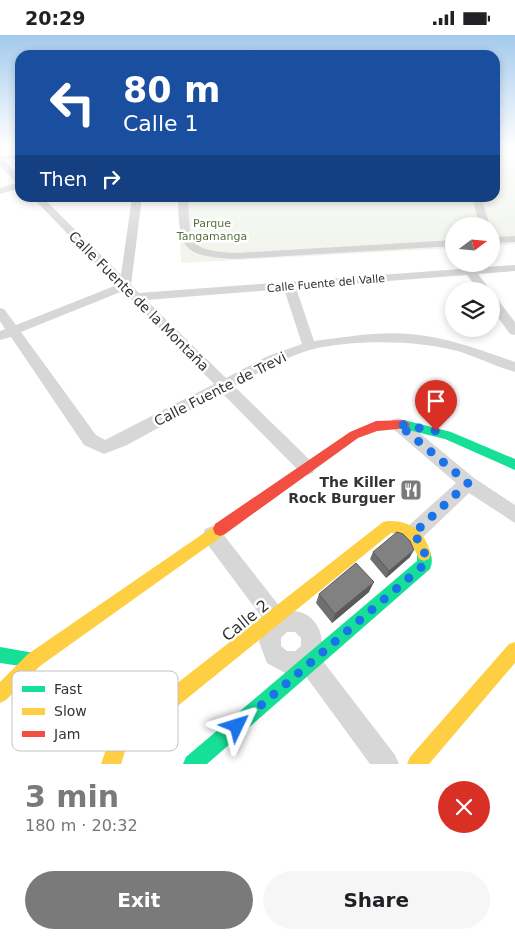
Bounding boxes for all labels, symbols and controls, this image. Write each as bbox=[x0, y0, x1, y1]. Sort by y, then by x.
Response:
text: 20:29 bbox=[25, 7, 85, 29]
icon: left bbox=[40, 70, 105, 135]
text: 80 m bbox=[123, 70, 220, 110]
text: Calle 1 bbox=[123, 111, 199, 136]
icon: right bbox=[97, 165, 125, 193]
text: Then bbox=[40, 168, 87, 190]
park label: Parque Tangamanga bbox=[176, 217, 247, 243]
north arrow bbox=[445, 217, 500, 273]
map controls bbox=[445, 217, 500, 337]
street label: Calle Fuente de la Montaña bbox=[66, 228, 212, 374]
street label: Calle Fuente del Valle bbox=[266, 272, 386, 295]
button: layers bbox=[445, 282, 500, 337]
street label: Calle Fuente de Trevi bbox=[151, 349, 289, 429]
pin bbox=[415, 380, 457, 431]
icon: arrive bbox=[422, 387, 450, 415]
place label: The Killer Rock Burguer bbox=[288, 474, 395, 506]
restaurant icon: The Killer Rock Burguer bbox=[399, 478, 423, 502]
street label: Calle 2 bbox=[218, 596, 273, 645]
legend bbox=[12, 671, 178, 751]
text: Fast bbox=[54, 681, 83, 697]
position arrow bbox=[210, 699, 262, 751]
text: Slow bbox=[54, 703, 87, 719]
text: Jam bbox=[53, 726, 80, 742]
text: 3 min bbox=[25, 779, 119, 814]
button: close bbox=[438, 781, 490, 833]
text: 180 m · 20:32 bbox=[25, 816, 138, 835]
button: Exit bbox=[25, 871, 253, 929]
button: Share bbox=[263, 871, 490, 929]

